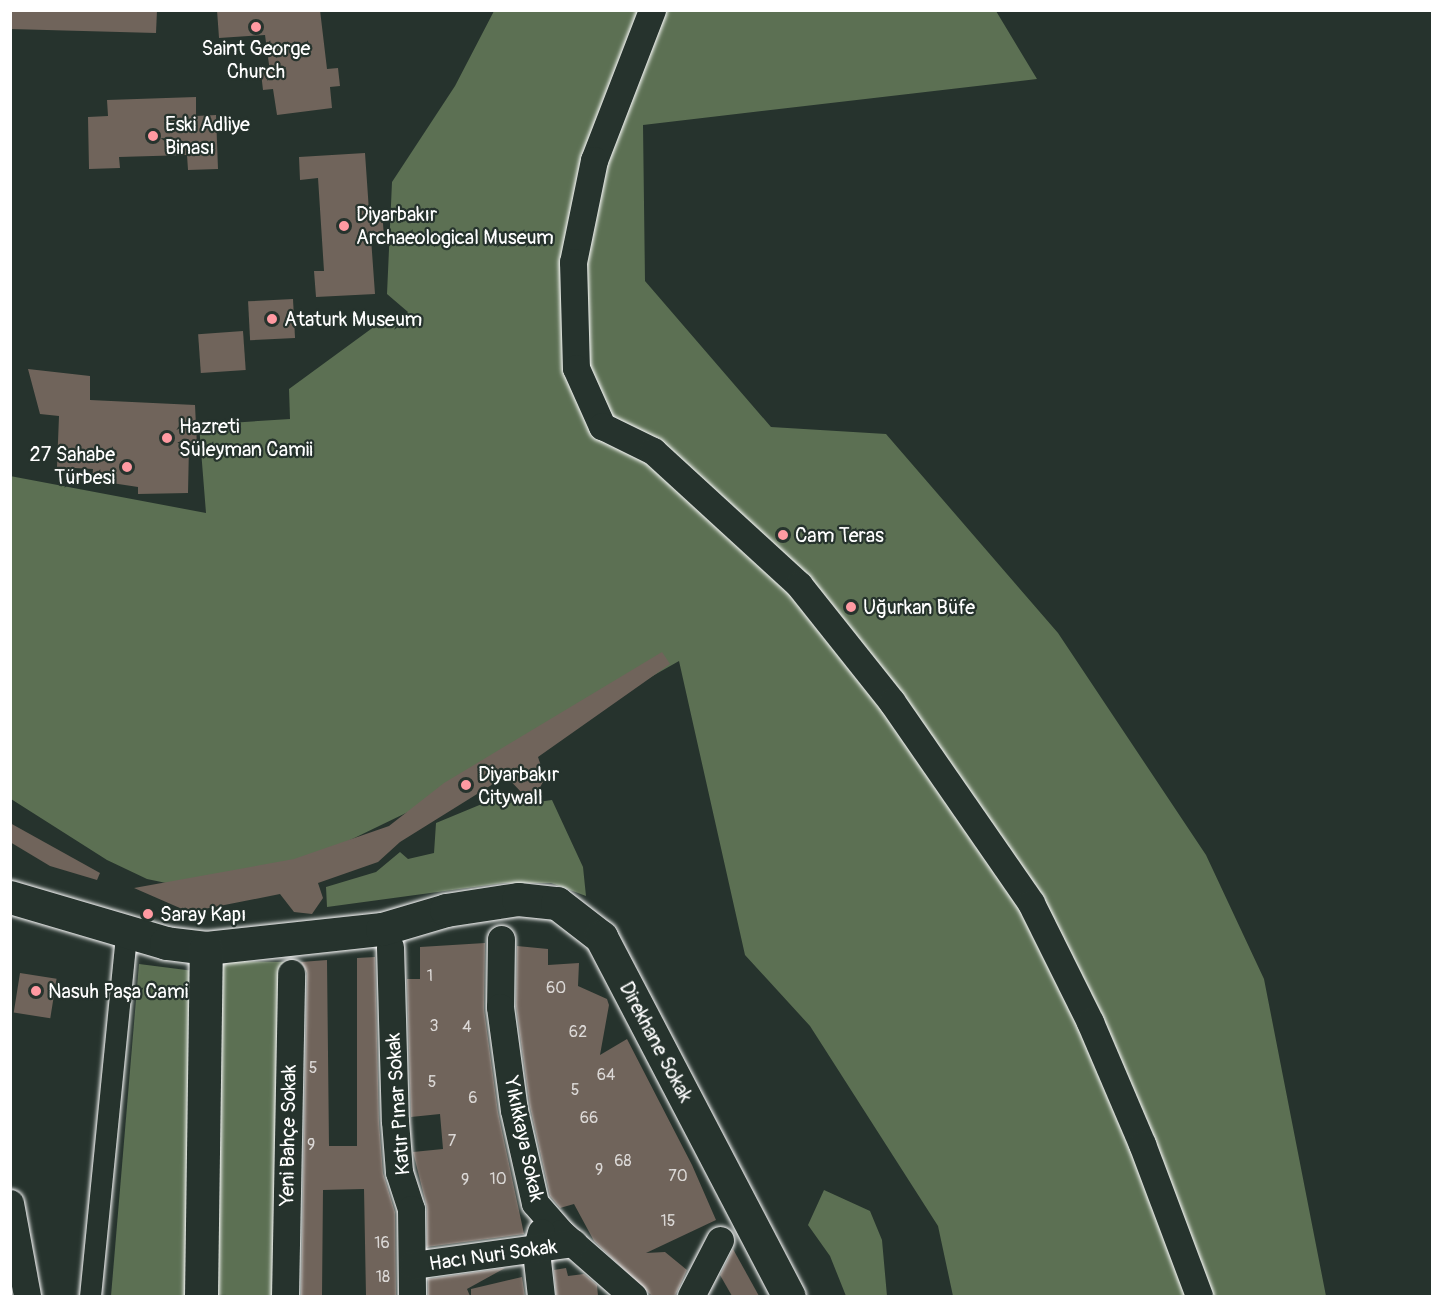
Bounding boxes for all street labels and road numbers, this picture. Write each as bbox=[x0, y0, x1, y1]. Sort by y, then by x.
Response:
street label: Direkhane Sokak bbox=[614, 978, 698, 1106]
street label: Katır Pınar Sokak bbox=[381, 1032, 415, 1176]
street label: Yeni Bahçe Sokak bbox=[275, 1064, 301, 1206]
street label: Yıkıkkaya Sokak bbox=[499, 1074, 549, 1204]
street label: Hacı Nuri Sokak bbox=[428, 1234, 558, 1276]

